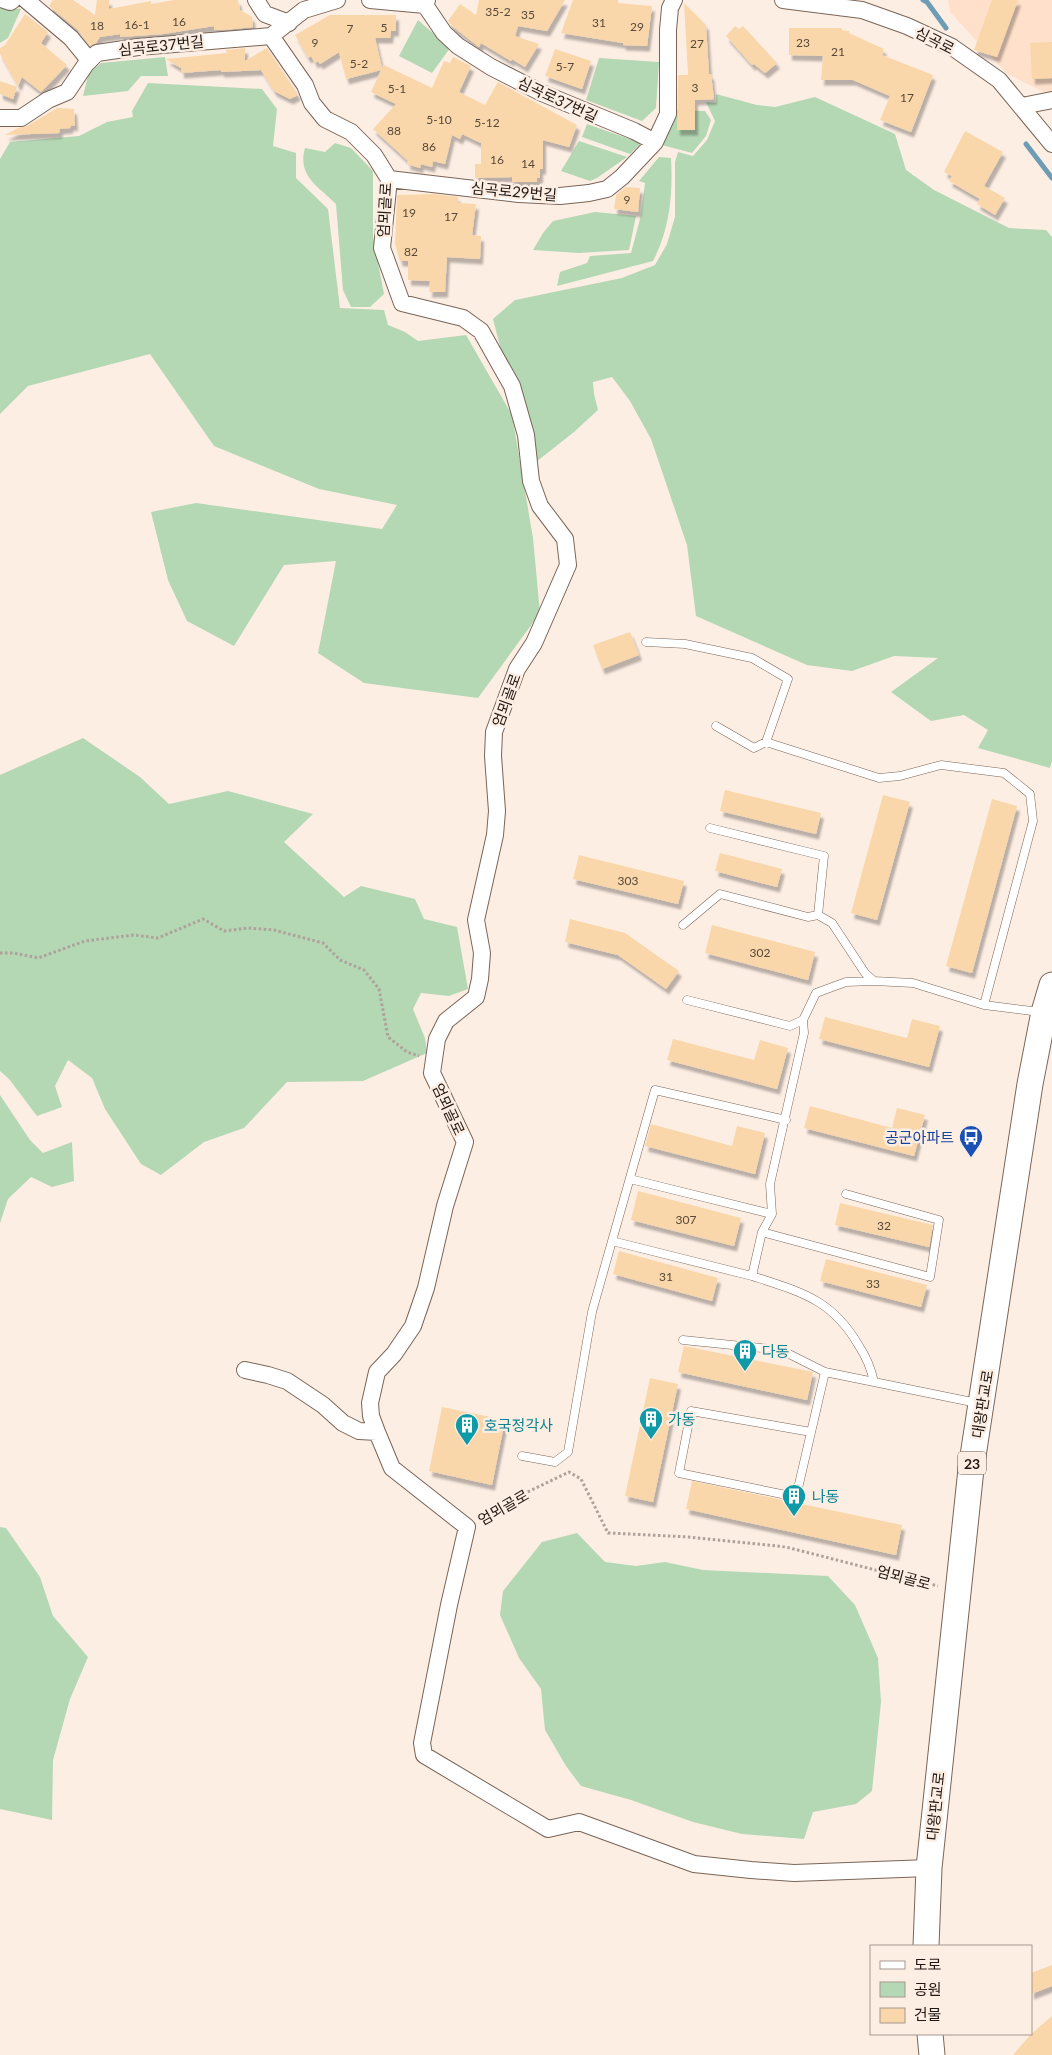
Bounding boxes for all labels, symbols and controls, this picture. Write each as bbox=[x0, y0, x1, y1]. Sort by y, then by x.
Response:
house number: 35-2 bbox=[485, 4, 511, 19]
house number: 35 bbox=[521, 7, 535, 22]
house number: 16 bbox=[172, 14, 186, 29]
house number: 31 bbox=[592, 15, 606, 30]
house number: 16-1 bbox=[124, 17, 150, 32]
house number: 18 bbox=[90, 18, 104, 33]
house number: 29 bbox=[630, 19, 644, 34]
house number: 5 bbox=[381, 20, 388, 35]
house number: 7 bbox=[347, 21, 354, 36]
street label: 심곡로 bbox=[912, 23, 958, 57]
street label: 심곡로37번길 bbox=[117, 32, 205, 58]
house number: 9 bbox=[312, 35, 319, 50]
house number: 23 bbox=[796, 35, 810, 50]
house number: 27 bbox=[690, 36, 704, 51]
house number: 21 bbox=[831, 44, 845, 59]
house number: 5-2 bbox=[350, 56, 368, 71]
house number: 5-7 bbox=[556, 59, 574, 74]
street label: 심곡로37번길 bbox=[515, 73, 601, 125]
house number: 3 bbox=[692, 80, 699, 95]
house number: 5-1 bbox=[388, 81, 406, 96]
house number: 17 bbox=[900, 90, 914, 105]
house number: 5-10 bbox=[426, 112, 452, 127]
house number: 5-12 bbox=[474, 115, 500, 130]
house number: 88 bbox=[387, 123, 401, 138]
house number: 86 bbox=[422, 139, 436, 154]
house number: 16 bbox=[490, 152, 504, 167]
house number: 14 bbox=[521, 156, 535, 171]
street label: 심곡로29번길 bbox=[470, 178, 558, 204]
street label: 엄뫼골로 bbox=[374, 182, 394, 238]
house number: 9 bbox=[624, 192, 631, 207]
house number: 19 bbox=[402, 205, 416, 220]
house number: 17 bbox=[444, 209, 458, 224]
house number: 82 bbox=[404, 244, 418, 259]
street label: 엄뫼골로 bbox=[488, 671, 524, 729]
house number: 303 bbox=[618, 873, 638, 888]
house number: 302 bbox=[750, 945, 770, 960]
street label: 엄뫼골로 bbox=[429, 1080, 469, 1138]
bus stop icon: 공군아파트 bbox=[958, 1124, 984, 1158]
place label: 공군아파트 bbox=[885, 1128, 954, 1146]
house number: 307 bbox=[676, 1212, 696, 1227]
house number: 32 bbox=[877, 1218, 891, 1233]
house number: 31 bbox=[659, 1269, 673, 1284]
house number: 33 bbox=[866, 1276, 880, 1291]
building icon: 다동 bbox=[732, 1338, 758, 1372]
place label: 다동 bbox=[762, 1342, 790, 1360]
street label: 대왕판교로 bbox=[968, 1369, 996, 1439]
building icon: 가동 bbox=[638, 1406, 664, 1440]
place label: 가동 bbox=[668, 1410, 696, 1428]
building icon: 호국정각사 bbox=[454, 1412, 480, 1446]
place label: 호국정각사 bbox=[484, 1416, 553, 1434]
road number: 23 bbox=[958, 1452, 986, 1475]
building icon: 나동 bbox=[781, 1483, 807, 1517]
street label: 엄뫼골로 bbox=[475, 1485, 531, 1529]
place label: 나동 bbox=[812, 1487, 840, 1505]
street label: 엄뫼골로 bbox=[875, 1561, 933, 1593]
street label: 대왕판교로 bbox=[922, 1771, 948, 1841]
legend bbox=[870, 1945, 1032, 2035]
text: 도로 bbox=[914, 1955, 942, 1973]
text: 공원 bbox=[914, 1980, 942, 1998]
text: 건물 bbox=[914, 2005, 942, 2023]

